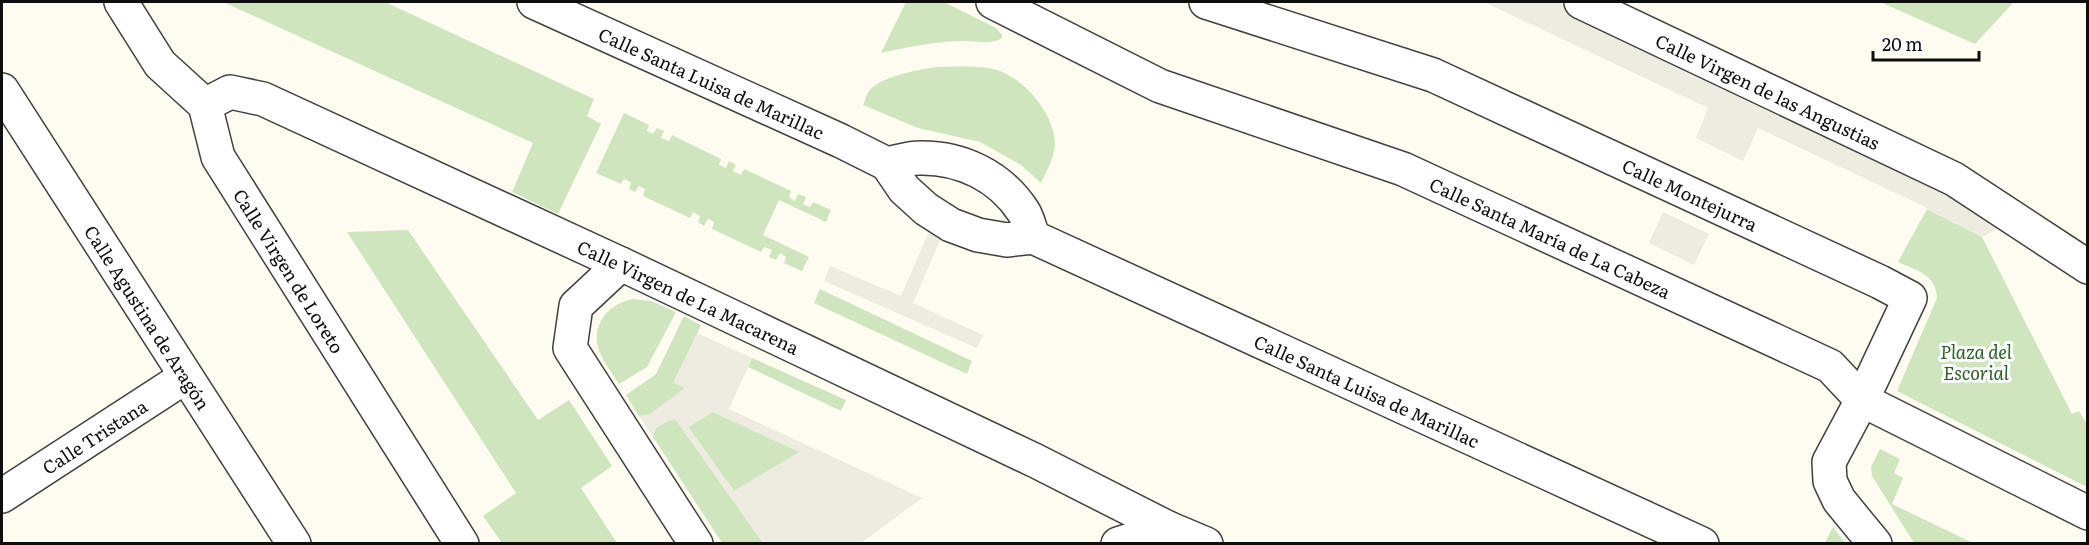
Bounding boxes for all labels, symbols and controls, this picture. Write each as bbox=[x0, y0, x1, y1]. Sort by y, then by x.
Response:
street label: Calle Santa Luisa de Marillac bbox=[594, 20, 829, 145]
scale bar bbox=[1873, 24, 1980, 62]
street label: Calle Virgen de las Angustias bbox=[1651, 26, 1885, 156]
text: 20 m bbox=[1882, 30, 1923, 57]
street label: Calle Montejurra bbox=[1618, 151, 1763, 237]
street label: Calle Santa María de La Cabeza bbox=[1425, 170, 1676, 304]
street label: Calle Virgen de Loreto bbox=[228, 183, 352, 358]
street label: Calle Agustina de Aragón bbox=[79, 219, 218, 415]
street label: Calle Virgen de La Macarena bbox=[573, 232, 804, 360]
street label: Calle Santa Luisa de Marillac bbox=[1250, 327, 1484, 454]
park label: Plaza del Escorial bbox=[1940, 338, 2013, 386]
street label: Calle Tristana bbox=[36, 392, 152, 480]

